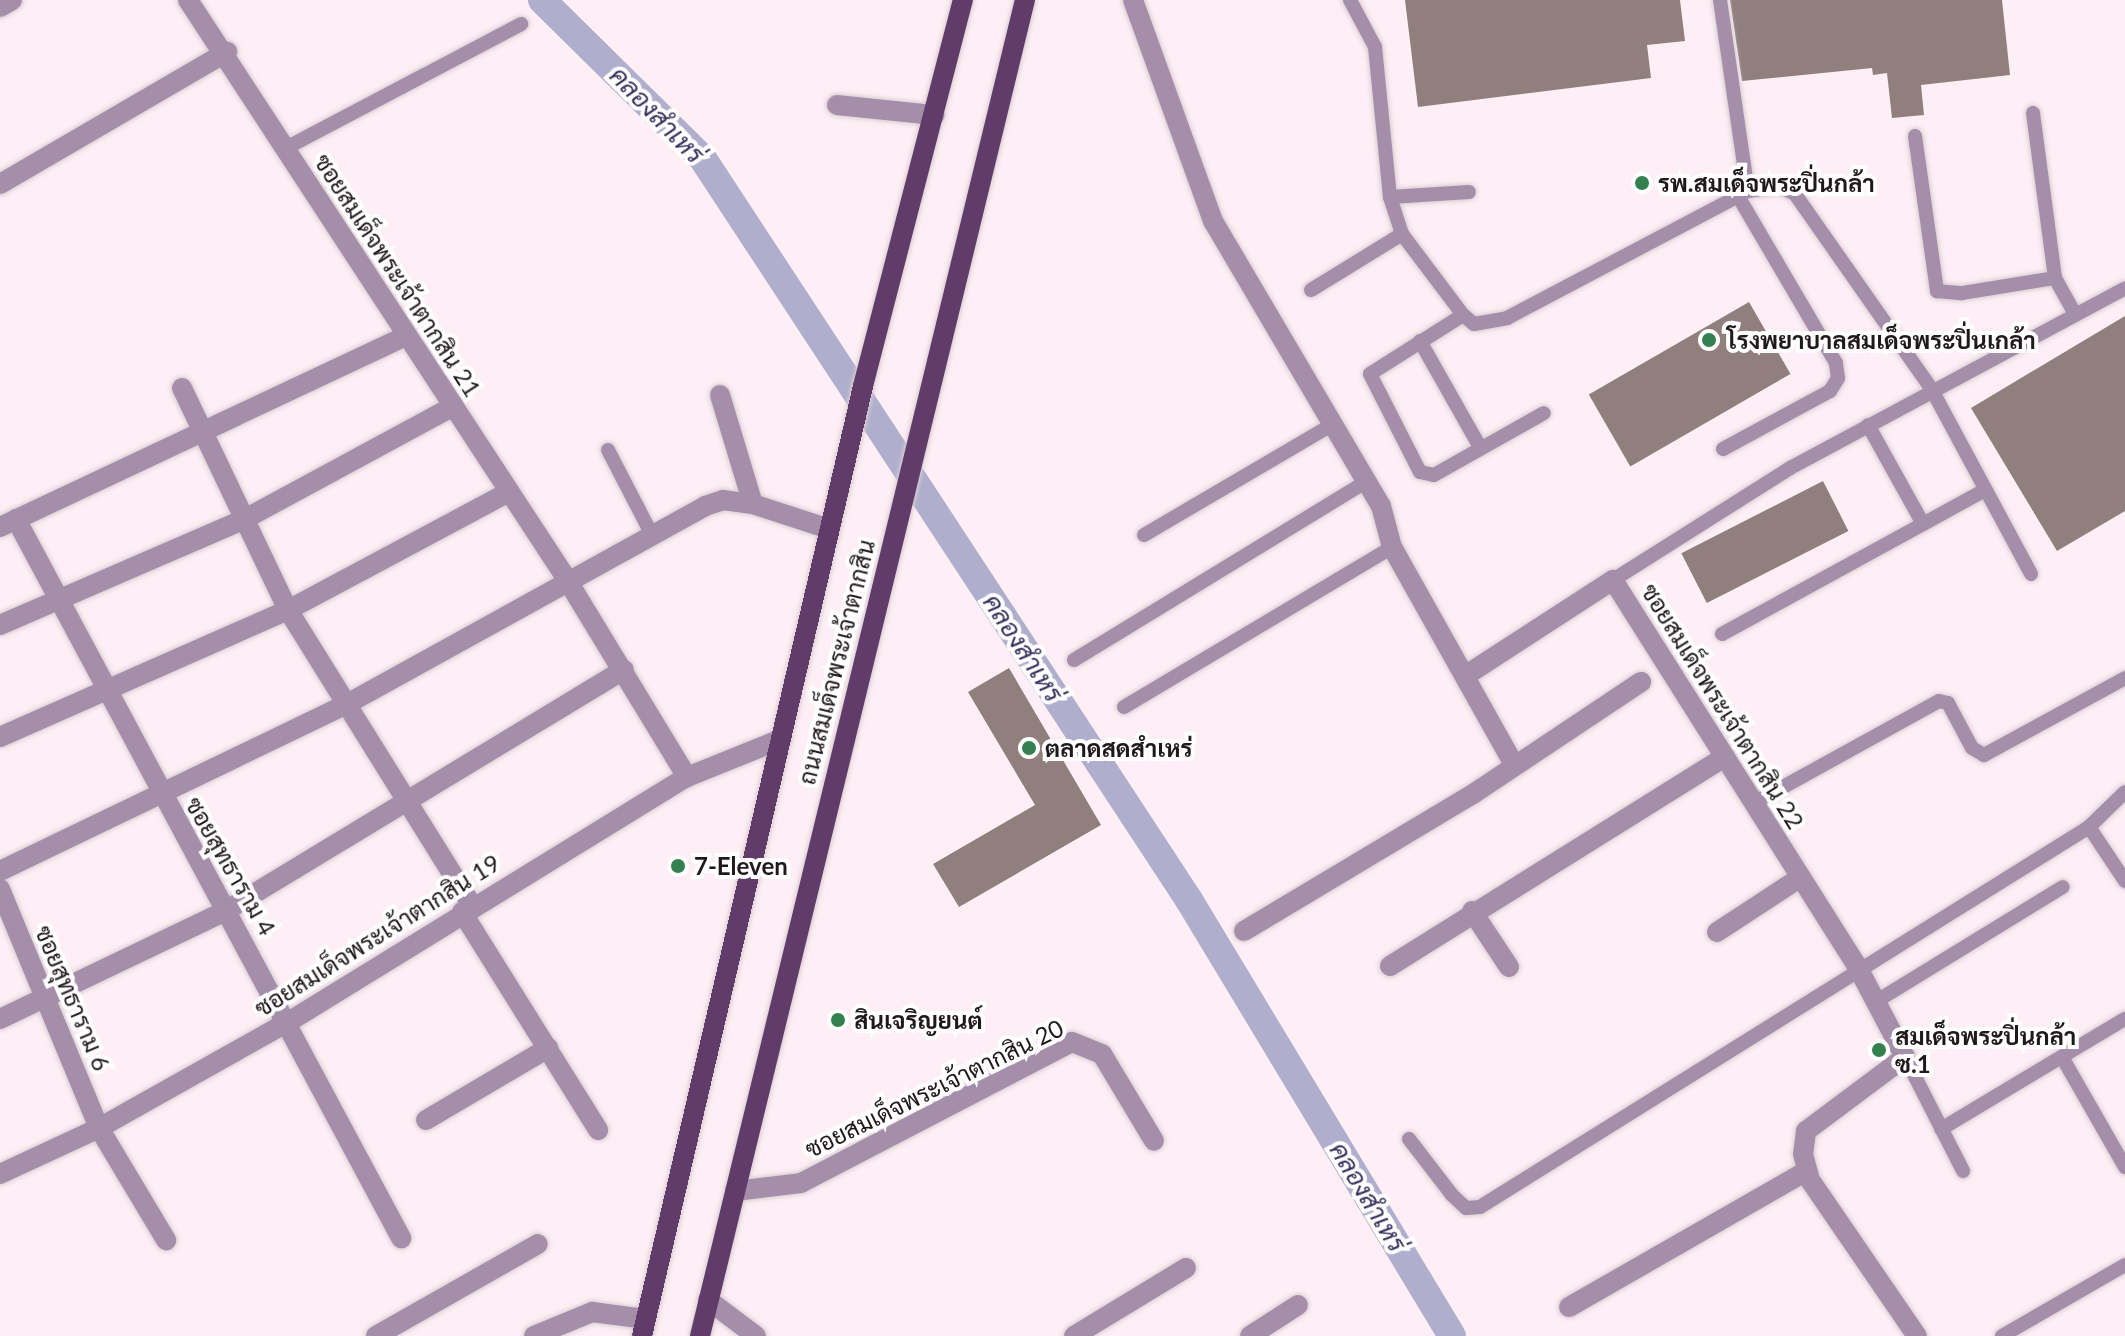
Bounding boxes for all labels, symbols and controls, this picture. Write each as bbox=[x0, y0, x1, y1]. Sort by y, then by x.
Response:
water label: คลองสำเหร่ bbox=[603, 60, 711, 170]
street label: ซอยสมเด็จพระเจ้าตากสิน 21 bbox=[309, 148, 487, 402]
place label: รพ.สมเด็จพระปิ่นกล้า bbox=[1658, 169, 1875, 197]
marker: รพ.สมเด็จพระปิ่นกล้า bbox=[1633, 174, 1651, 192]
place label: โรงพยาบาลสมเด็จพระปิ่นเกล้า bbox=[1727, 326, 2036, 354]
marker: โรงพยาบาลสมเด็จพระปิ่นเกล้า bbox=[1698, 329, 1720, 351]
street label: ถนนสมเด็จพระเจ้าตากสิน bbox=[792, 536, 880, 788]
street label: ซอยสมเด็จพระเจ้าตากสิน 22 bbox=[1636, 578, 1810, 834]
water label: คลองสำเหร่ bbox=[977, 588, 1069, 708]
place label: ตลาดสดสำเหร่ bbox=[1045, 734, 1192, 762]
marker: ตลาดสดสำเหร่ bbox=[1020, 739, 1038, 757]
street label: ซอยสุทธาราม 4 bbox=[180, 792, 282, 940]
street label: ซอยสมเด็จพระเจ้าตากสิน 19 bbox=[249, 848, 505, 1022]
place label: 7-Eleven bbox=[694, 852, 788, 880]
marker: 7-Eleven bbox=[669, 857, 687, 875]
street label: ซอยสุทธาราม 6 bbox=[29, 921, 117, 1075]
place label: สินเจริญยนต์ bbox=[854, 1006, 983, 1034]
marker: สินเจริญยนต์ bbox=[829, 1011, 847, 1029]
street label: ซอยสมเด็จพระเจ้าตากสิน 20 bbox=[800, 1013, 1068, 1163]
place label: สมเด็จพระปิ่นกล้า ซ.1 bbox=[1895, 1022, 2076, 1078]
marker: สมเด็จพระปิ่นกล้า ซ.1 bbox=[1870, 1041, 1888, 1059]
water label: คลองสำเหร่ bbox=[1323, 1136, 1413, 1258]

